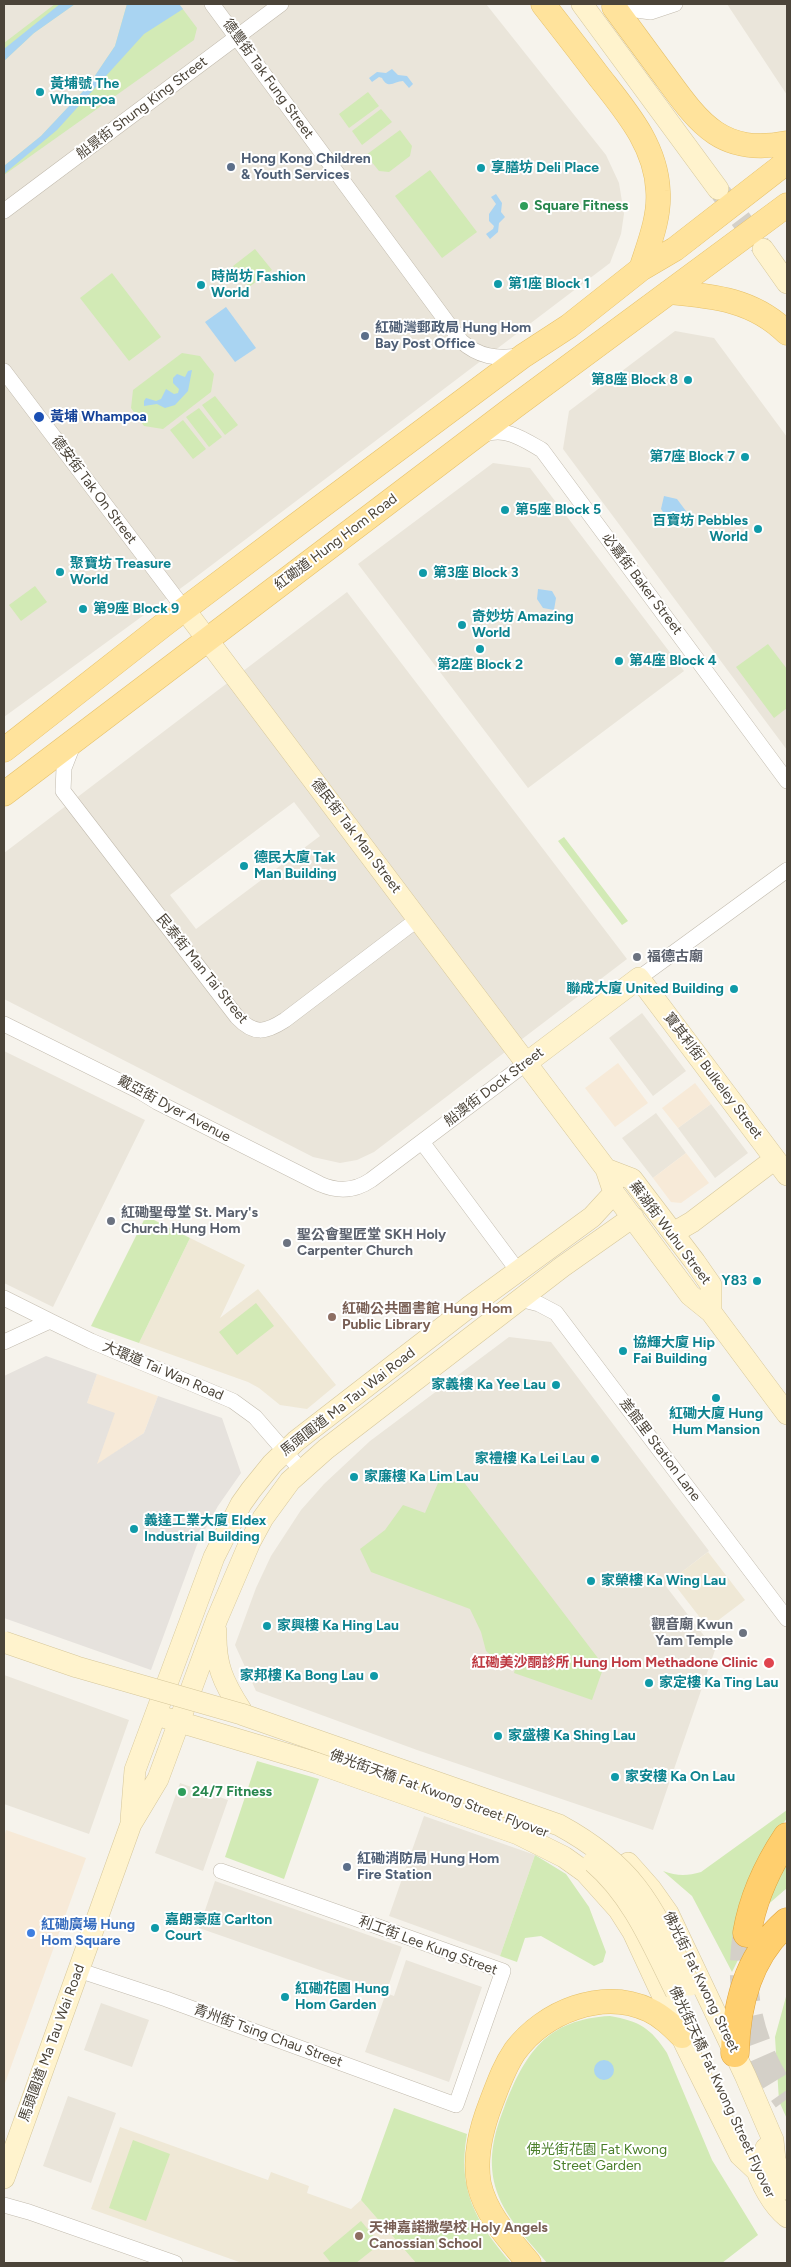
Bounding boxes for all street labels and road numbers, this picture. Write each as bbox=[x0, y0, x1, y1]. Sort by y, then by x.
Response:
street label: 德豐街 Tak Fung Street bbox=[219, 16, 317, 142]
street label: 船景街 Shung King Street bbox=[73, 53, 211, 163]
street label: 德安街 Tak On Street bbox=[48, 433, 140, 547]
street label: 紅磡道 Hung Hom Road bbox=[271, 490, 401, 594]
street label: 必嘉街 Baker Street bbox=[598, 530, 686, 638]
street label: 德民街 Tak Man Street bbox=[307, 775, 405, 897]
street label: 民泰街 Man Tai Street bbox=[153, 911, 251, 1027]
street label: 寶其利街 Bulkeley Street bbox=[660, 1010, 766, 1142]
street label: 船澳街 Dock Street bbox=[441, 1044, 547, 1130]
street label: 戴亞街 Dyer Avenue bbox=[115, 1072, 233, 1146]
street label: 蕪湖街 Wuhu Street bbox=[626, 1178, 714, 1288]
street label: 大環道 Tai Wan Road bbox=[100, 1338, 226, 1404]
street label: 馬頭圍道 Ma Tau Wai Road bbox=[277, 1344, 419, 1460]
street label: 差館里 Station Lane bbox=[616, 1395, 704, 1505]
street label: 佛光街天橋 Fat Kwong Street Flyover bbox=[327, 1746, 551, 1842]
street label: 佛光街 Fat Kwong Street bbox=[659, 1909, 743, 2055]
street label: 利工街 Lee Kung Street bbox=[356, 1913, 500, 1979]
street label: 馬頭圍道 Ma Tau Wai Road bbox=[16, 1962, 88, 2124]
street label: 佛光街天橋 Fat Kwong Street Flyover bbox=[665, 1983, 779, 2201]
street label: 青州街 Tsing Chau Street bbox=[191, 2001, 345, 2071]

